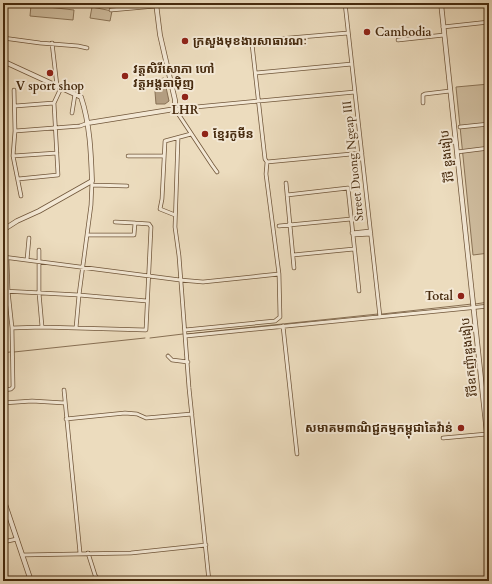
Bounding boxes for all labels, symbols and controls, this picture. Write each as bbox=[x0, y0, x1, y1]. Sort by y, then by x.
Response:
place label: Cambodia bbox=[375, 24, 432, 40]
marker: Cambodia bbox=[362, 27, 372, 37]
place label: ក្រសួងមុខងារសាធារណៈ bbox=[193, 33, 307, 49]
marker: ក្រសួងមុខងារសាធារណៈ bbox=[180, 36, 190, 46]
place label: វត្តសិរីសោភា ហៅ វត្តអង្តតាម៉ិញ bbox=[133, 61, 215, 91]
marker: V sport shop bbox=[45, 68, 55, 78]
marker: វត្តសិរីសោភា ហៅ វត្តអង្តតាម៉ិញ bbox=[120, 71, 130, 81]
place label: V sport shop bbox=[16, 78, 84, 94]
marker: LHR bbox=[180, 92, 190, 102]
street label: Street Duong Ngeap III bbox=[339, 100, 367, 222]
place label: LHR bbox=[171, 102, 199, 118]
place label: ខ្មែរកូមីន bbox=[213, 126, 254, 142]
marker: ខ្មែរកូមីន bbox=[200, 129, 210, 139]
street label: វិថី ឌួងងៀប bbox=[436, 129, 458, 183]
place label: Total bbox=[425, 288, 453, 304]
marker: Total bbox=[456, 291, 466, 301]
street label: វិថីឧកញ៉ាឌួងងៀប bbox=[457, 317, 481, 397]
place label: សមាគមពាណិជ្ជកម្មកម្ពុជាតៃវ៉ាន់ bbox=[305, 420, 453, 439]
marker: សមាគមពាណិជ្ជកម្មកម្ពុជាតៃវ៉ាន់ bbox=[456, 423, 466, 433]

